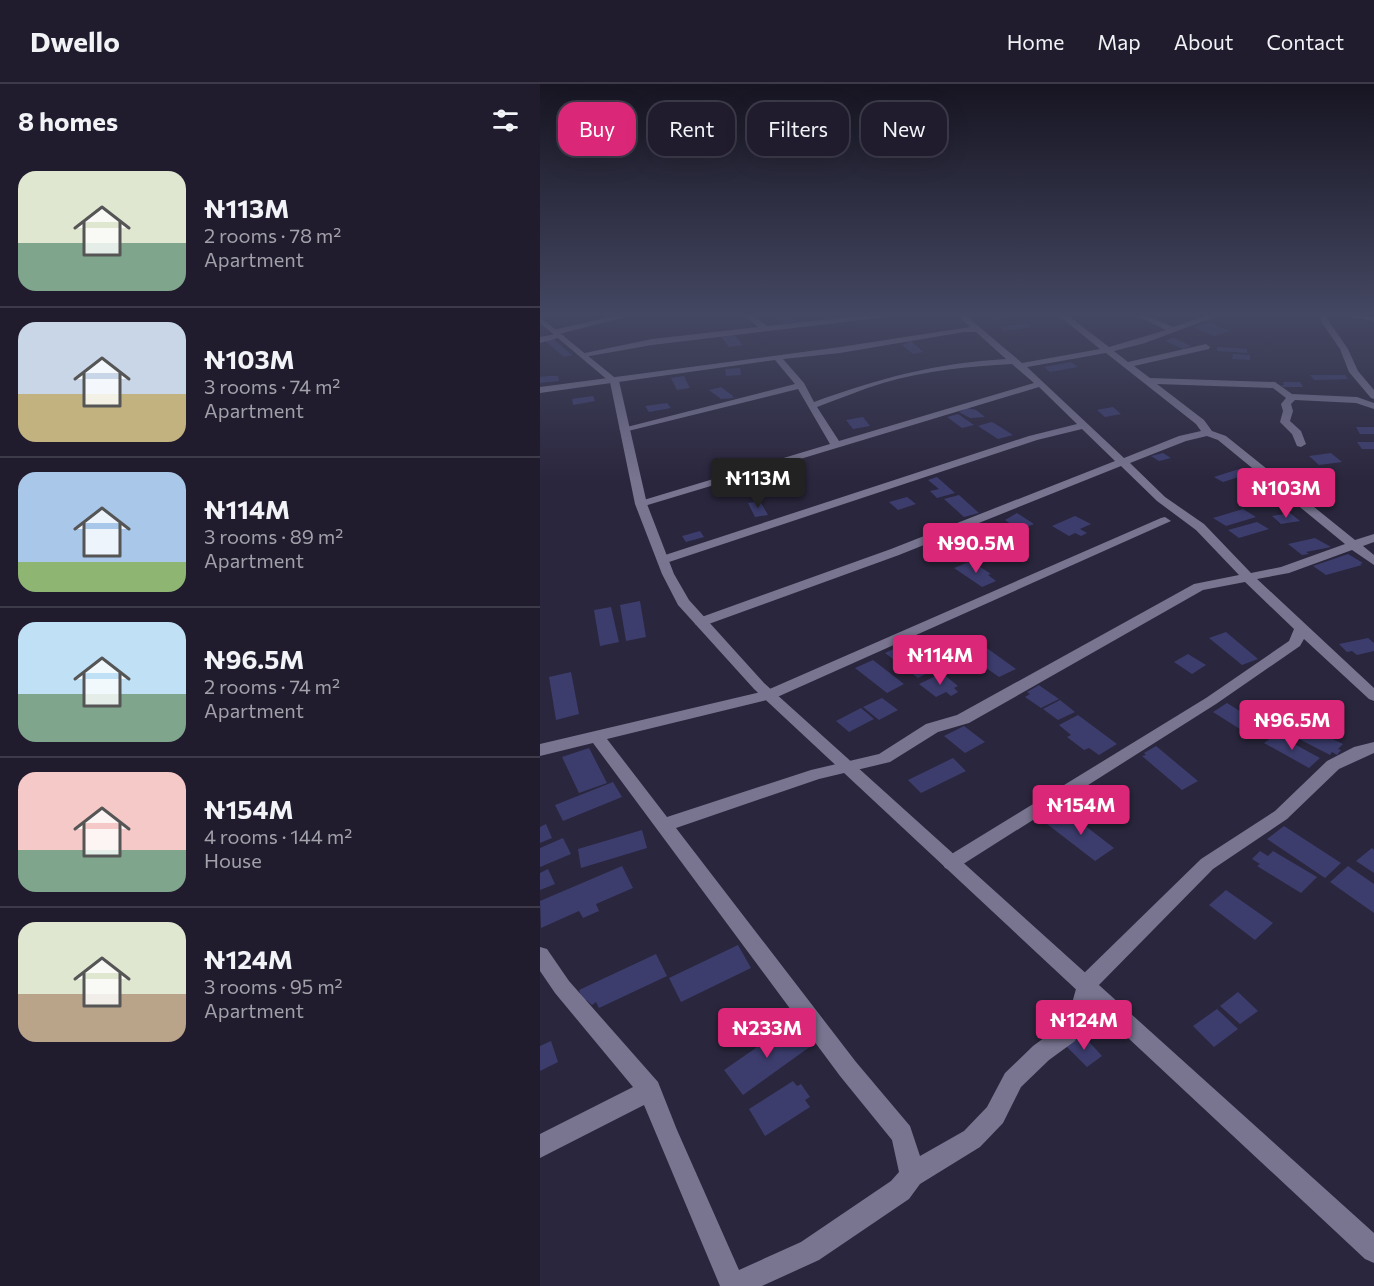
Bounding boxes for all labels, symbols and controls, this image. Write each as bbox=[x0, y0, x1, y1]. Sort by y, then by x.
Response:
text: Dwello bbox=[30, 24, 120, 58]
text: Home bbox=[1007, 29, 1064, 54]
text: Map bbox=[1097, 29, 1141, 54]
text: About bbox=[1174, 29, 1233, 54]
text: Contact bbox=[1266, 29, 1344, 54]
chip: Buy bbox=[558, 102, 636, 156]
chip: Rent bbox=[648, 102, 735, 156]
chip: Filters bbox=[747, 102, 849, 156]
chip: New bbox=[861, 102, 947, 156]
icon: filters bbox=[489, 104, 522, 137]
text: 8 homes bbox=[18, 105, 118, 136]
text: ₦113M bbox=[204, 192, 289, 223]
icon: home bbox=[66, 195, 138, 267]
text: 2 rooms · 78 m² bbox=[204, 223, 341, 247]
text: Apartment bbox=[204, 247, 304, 271]
text: ₦103M bbox=[204, 343, 295, 374]
icon: home bbox=[66, 346, 138, 418]
text: 3 rooms · 74 m² bbox=[204, 374, 340, 398]
text: Apartment bbox=[204, 398, 304, 422]
pin: ₦113M bbox=[716, 458, 800, 509]
text: ₦113M bbox=[725, 465, 791, 489]
pin: ₦103M bbox=[1244, 468, 1328, 519]
text: ₦103M bbox=[1251, 475, 1321, 499]
text: ₦114M bbox=[204, 493, 290, 524]
icon: home bbox=[66, 496, 138, 568]
pin: ₦90.5M bbox=[927, 523, 1025, 574]
text: 3 rooms · 89 m² bbox=[204, 524, 343, 548]
text: ₦90.5M bbox=[937, 530, 1015, 554]
text: Apartment bbox=[204, 548, 304, 572]
pin: ₦114M bbox=[898, 635, 982, 686]
text: ₦114M bbox=[907, 642, 973, 666]
text: ₦96.5M bbox=[204, 643, 304, 674]
icon: home bbox=[66, 646, 138, 718]
text: 2 rooms · 74 m² bbox=[204, 674, 340, 698]
text: Apartment bbox=[204, 698, 304, 722]
pin: ₦96.5M bbox=[1243, 700, 1341, 751]
text: ₦96.5M bbox=[1253, 707, 1331, 731]
pin: ₦154M bbox=[1039, 785, 1123, 836]
text: ₦154M bbox=[1047, 792, 1115, 816]
text: ₦154M bbox=[204, 793, 293, 824]
icon: home bbox=[66, 796, 138, 868]
text: 4 rooms · 144 m² bbox=[204, 824, 352, 848]
text: House bbox=[204, 848, 262, 872]
text: ₦124M bbox=[204, 943, 293, 974]
icon: home bbox=[66, 946, 138, 1018]
text: 3 rooms · 95 m² bbox=[204, 974, 343, 998]
text: Apartment bbox=[204, 998, 304, 1022]
pin: ₦124M bbox=[1042, 1000, 1126, 1051]
text: ₦124M bbox=[1050, 1007, 1118, 1031]
pin: ₦233M bbox=[725, 1008, 809, 1059]
text: ₦233M bbox=[732, 1015, 802, 1039]

